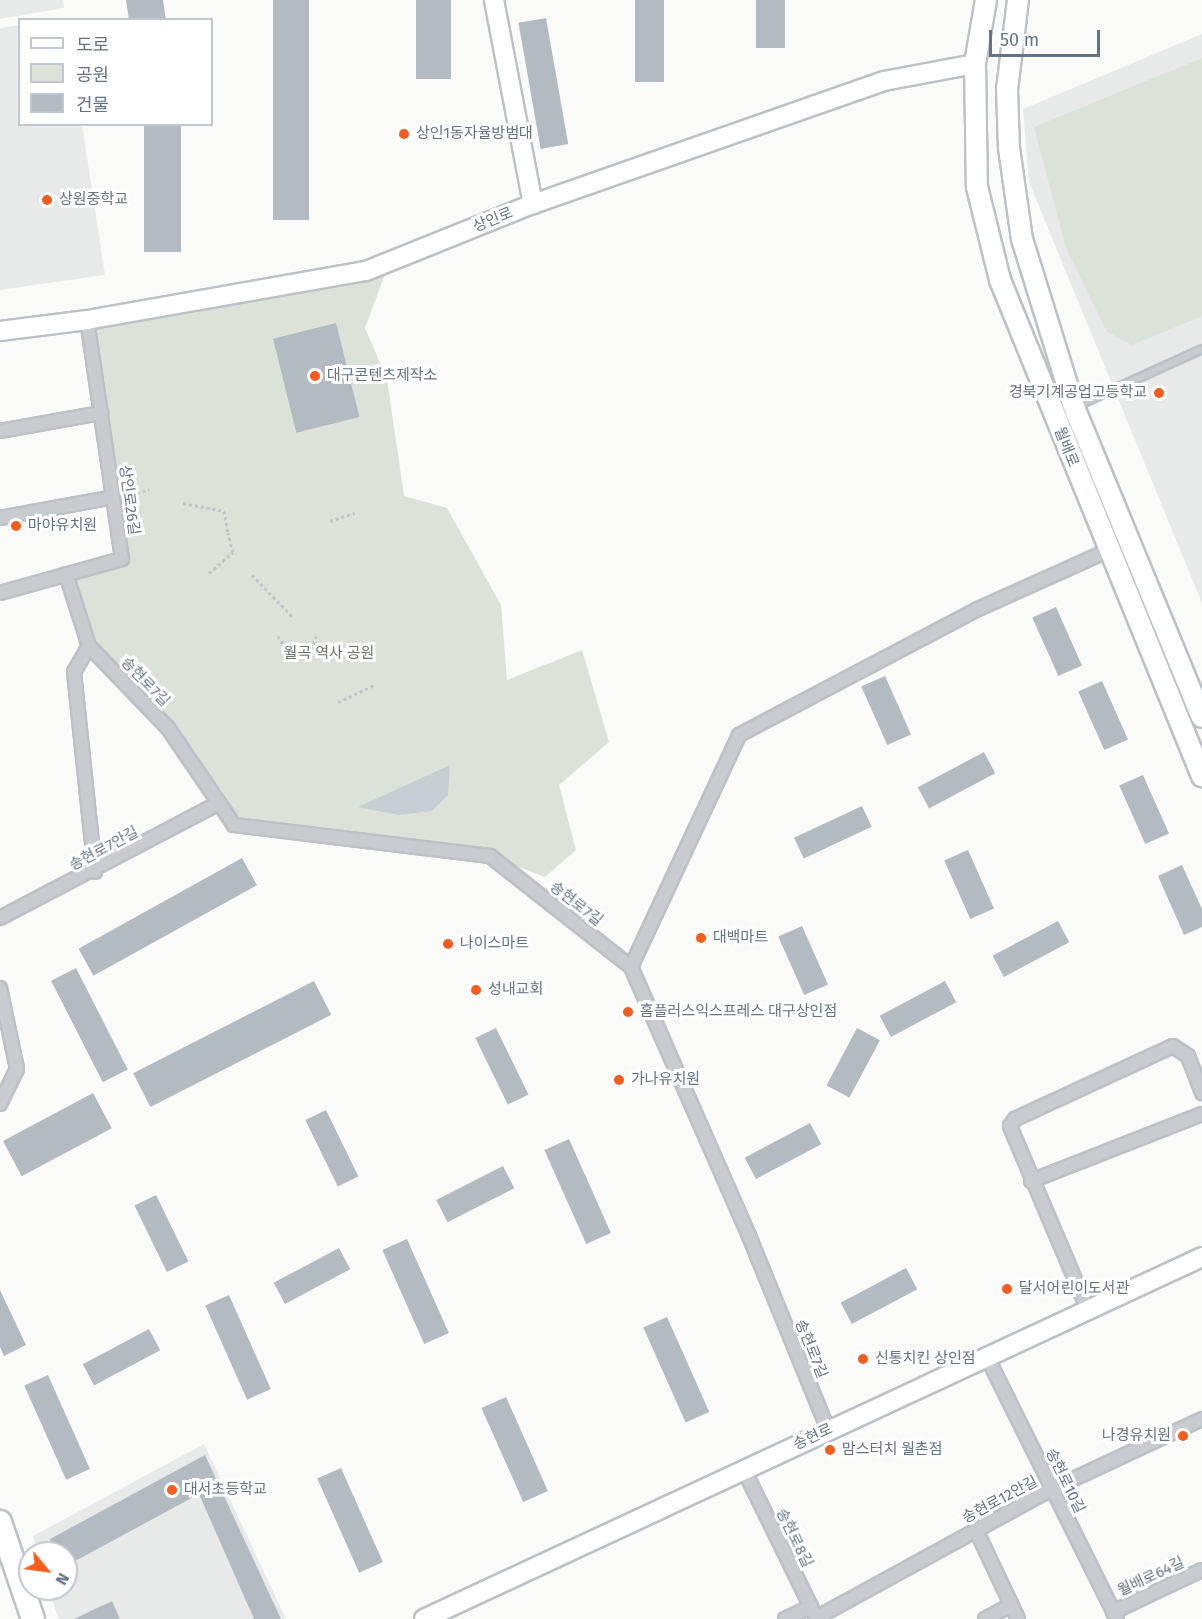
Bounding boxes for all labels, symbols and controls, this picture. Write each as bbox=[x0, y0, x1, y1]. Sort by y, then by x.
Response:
legend bbox=[18, 18, 213, 126]
scale bar bbox=[992, 18, 1103, 56]
text: 50 m bbox=[1000, 29, 1039, 51]
text: 도로 bbox=[76, 34, 109, 56]
text: 공원 bbox=[76, 64, 109, 86]
text: 건물 bbox=[76, 94, 109, 116]
place label: 상인1동자율방범대 bbox=[416, 125, 533, 143]
marker: 상인1동자율방범대 bbox=[397, 127, 411, 141]
place label: 상원중학교 bbox=[59, 191, 128, 209]
marker: 상원중학교 bbox=[40, 193, 54, 207]
street label: 상인로 bbox=[470, 204, 516, 236]
place label: 대구콘텐츠제작소 bbox=[327, 367, 437, 385]
marker: 대구콘텐츠제작소 bbox=[308, 369, 322, 383]
place label: 경북기계공업고등학교 bbox=[1009, 384, 1147, 402]
marker: 경북기계공업고등학교 bbox=[1152, 386, 1166, 400]
street label: 월배로 bbox=[1050, 424, 1082, 470]
street label: 상인로26길 bbox=[115, 464, 143, 536]
place label: 마야유치원 bbox=[28, 517, 97, 535]
marker: 마야유치원 bbox=[9, 519, 23, 533]
park label: 월곡 역사 공원 bbox=[284, 645, 374, 663]
street label: 송현로7길 bbox=[117, 653, 173, 711]
street label: 송현로7안길 bbox=[66, 823, 142, 875]
street label: 송현로7길 bbox=[546, 878, 606, 930]
place label: 대백마트 bbox=[713, 929, 768, 947]
marker: 대백마트 bbox=[694, 931, 708, 945]
place label: 나이스마트 bbox=[460, 935, 529, 953]
marker: 나이스마트 bbox=[441, 937, 455, 951]
place label: 성내교회 bbox=[488, 981, 543, 999]
marker: 성내교회 bbox=[469, 983, 483, 997]
place label: 홈플러스익스프레스 대구상인점 bbox=[640, 1003, 837, 1021]
marker: 홈플러스익스프레스 대구상인점 bbox=[621, 1005, 635, 1019]
place label: 가나유치원 bbox=[631, 1071, 700, 1089]
marker: 가나유치원 bbox=[612, 1073, 626, 1087]
place label: 달서어린이도서관 bbox=[1019, 1280, 1129, 1298]
marker: 달서어린이도서관 bbox=[1000, 1282, 1014, 1296]
street label: 송현로7길 bbox=[791, 1317, 831, 1381]
place label: 신통치킨 상인점 bbox=[875, 1350, 976, 1368]
marker: 신통치킨 상인점 bbox=[856, 1352, 870, 1366]
street label: 송현로 bbox=[790, 1420, 836, 1454]
place label: 나경유치원 bbox=[1102, 1427, 1171, 1445]
marker: 나경유치원 bbox=[1176, 1429, 1190, 1443]
place label: 맘스터치 월촌점 bbox=[842, 1441, 943, 1459]
marker: 맘스터치 월촌점 bbox=[823, 1443, 837, 1457]
street label: 송현로10길 bbox=[1042, 1446, 1088, 1516]
street label: 송현로12안길 bbox=[959, 1473, 1041, 1527]
place label: 대서초등학교 bbox=[184, 1481, 267, 1499]
marker: 대서초등학교 bbox=[165, 1483, 179, 1497]
street label: 송현로8길 bbox=[772, 1506, 816, 1570]
north arrow bbox=[18, 1541, 78, 1601]
street label: 월배로64길 bbox=[1115, 1554, 1187, 1600]
text: N bbox=[52, 1570, 73, 1588]

